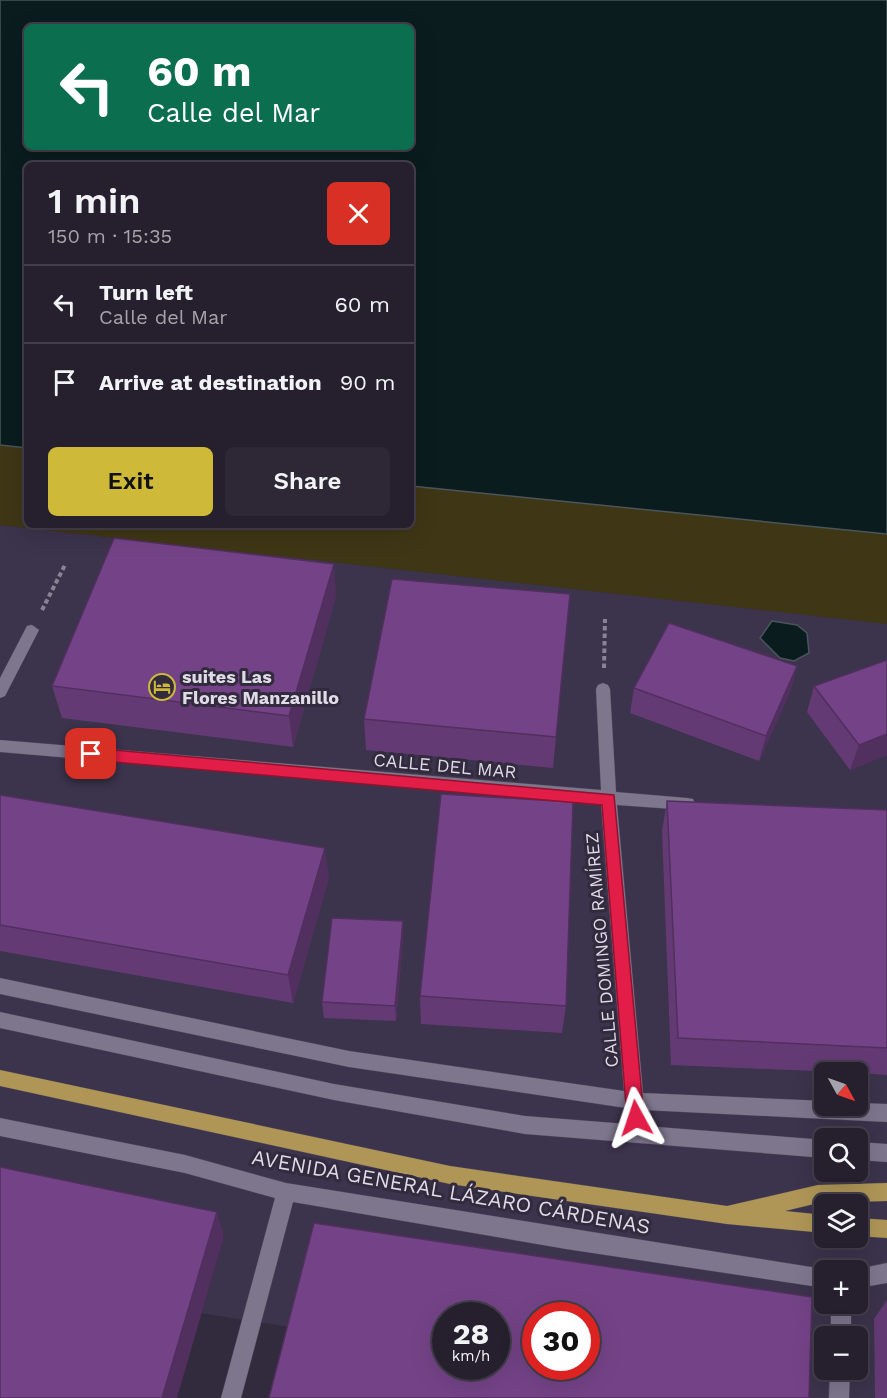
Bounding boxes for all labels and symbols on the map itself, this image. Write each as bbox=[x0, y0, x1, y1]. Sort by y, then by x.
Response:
place label: suites Las Flores Manzanillo bbox=[182, 666, 339, 708]
hotel icon: suites Las Flores Manzanillo bbox=[147, 672, 177, 702]
pin bbox=[65, 728, 116, 779]
street label: CALLE DEL MAR bbox=[373, 749, 517, 782]
street label: CALLE DOMINGO RAMÍREZ bbox=[581, 832, 622, 1068]
north arrow bbox=[814, 1062, 868, 1116]
position arrow bbox=[604, 1086, 668, 1150]
street label: AVENIDA GENERAL LÁZARO CÁRDENAS bbox=[250, 1144, 652, 1239]
speed limit sign: 30 bbox=[522, 1302, 600, 1380]

